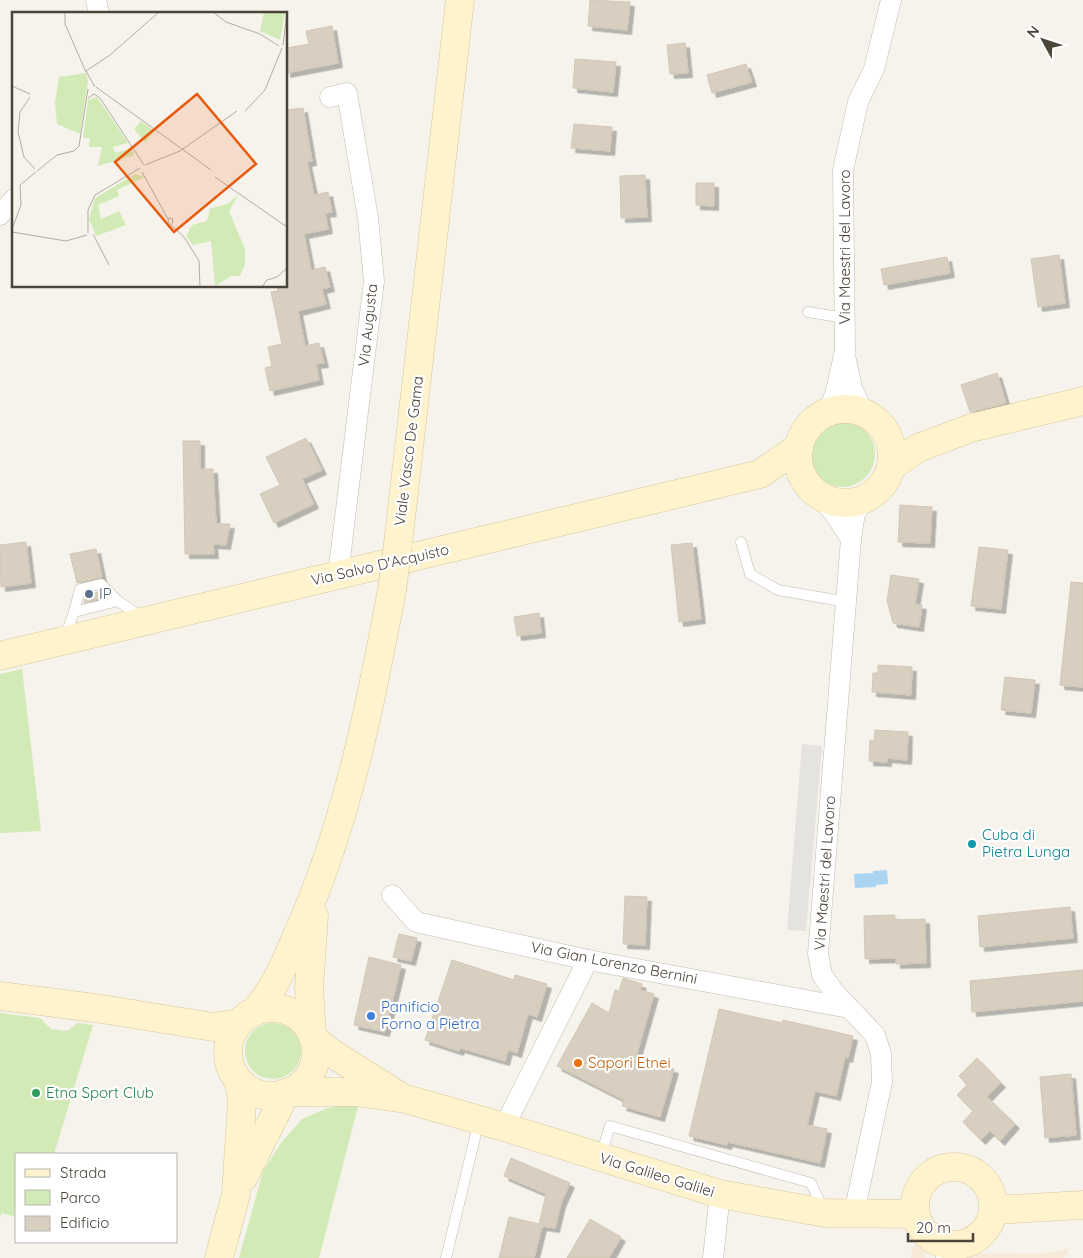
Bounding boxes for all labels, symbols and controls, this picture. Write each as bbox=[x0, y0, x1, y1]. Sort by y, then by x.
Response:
inset map bbox=[12, 12, 288, 288]
north arrow bbox=[1018, 15, 1068, 65]
text: N bbox=[1023, 22, 1043, 41]
street label: Via Maestri del Lavoro bbox=[835, 170, 854, 324]
street label: Via Augusta bbox=[354, 283, 381, 367]
street label: Viale Vasco De Gama bbox=[390, 375, 427, 527]
street label: Via Salvo D'Acquisto bbox=[309, 539, 451, 590]
place label: IP bbox=[99, 584, 112, 603]
marker: IP bbox=[83, 588, 95, 600]
street label: Via Maestri del Lavoro bbox=[810, 795, 839, 951]
place label: Cuba di Pietra Lunga bbox=[982, 825, 1070, 861]
marker: Cuba di Pietra Lunga bbox=[966, 838, 978, 850]
street label: Via Gian Lorenzo Bernini bbox=[529, 937, 699, 988]
place label: Panificio Forno a Pietra bbox=[381, 997, 480, 1033]
marker: Panificio Forno a Pietra bbox=[365, 1010, 377, 1022]
place label: Sapori Etnei bbox=[588, 1053, 671, 1072]
marker: Sapori Etnei bbox=[572, 1057, 584, 1069]
place label: Etna Sport Club bbox=[46, 1083, 154, 1102]
marker: Etna Sport Club bbox=[30, 1087, 42, 1099]
street label: Via Galileo Galilei bbox=[597, 1148, 717, 1201]
legend bbox=[15, 1153, 178, 1243]
text: Strada bbox=[60, 1163, 106, 1182]
text: Parco bbox=[60, 1188, 100, 1207]
scale bar bbox=[908, 1210, 973, 1242]
text: Edificio bbox=[60, 1213, 109, 1232]
text: 20 m bbox=[916, 1218, 951, 1237]

